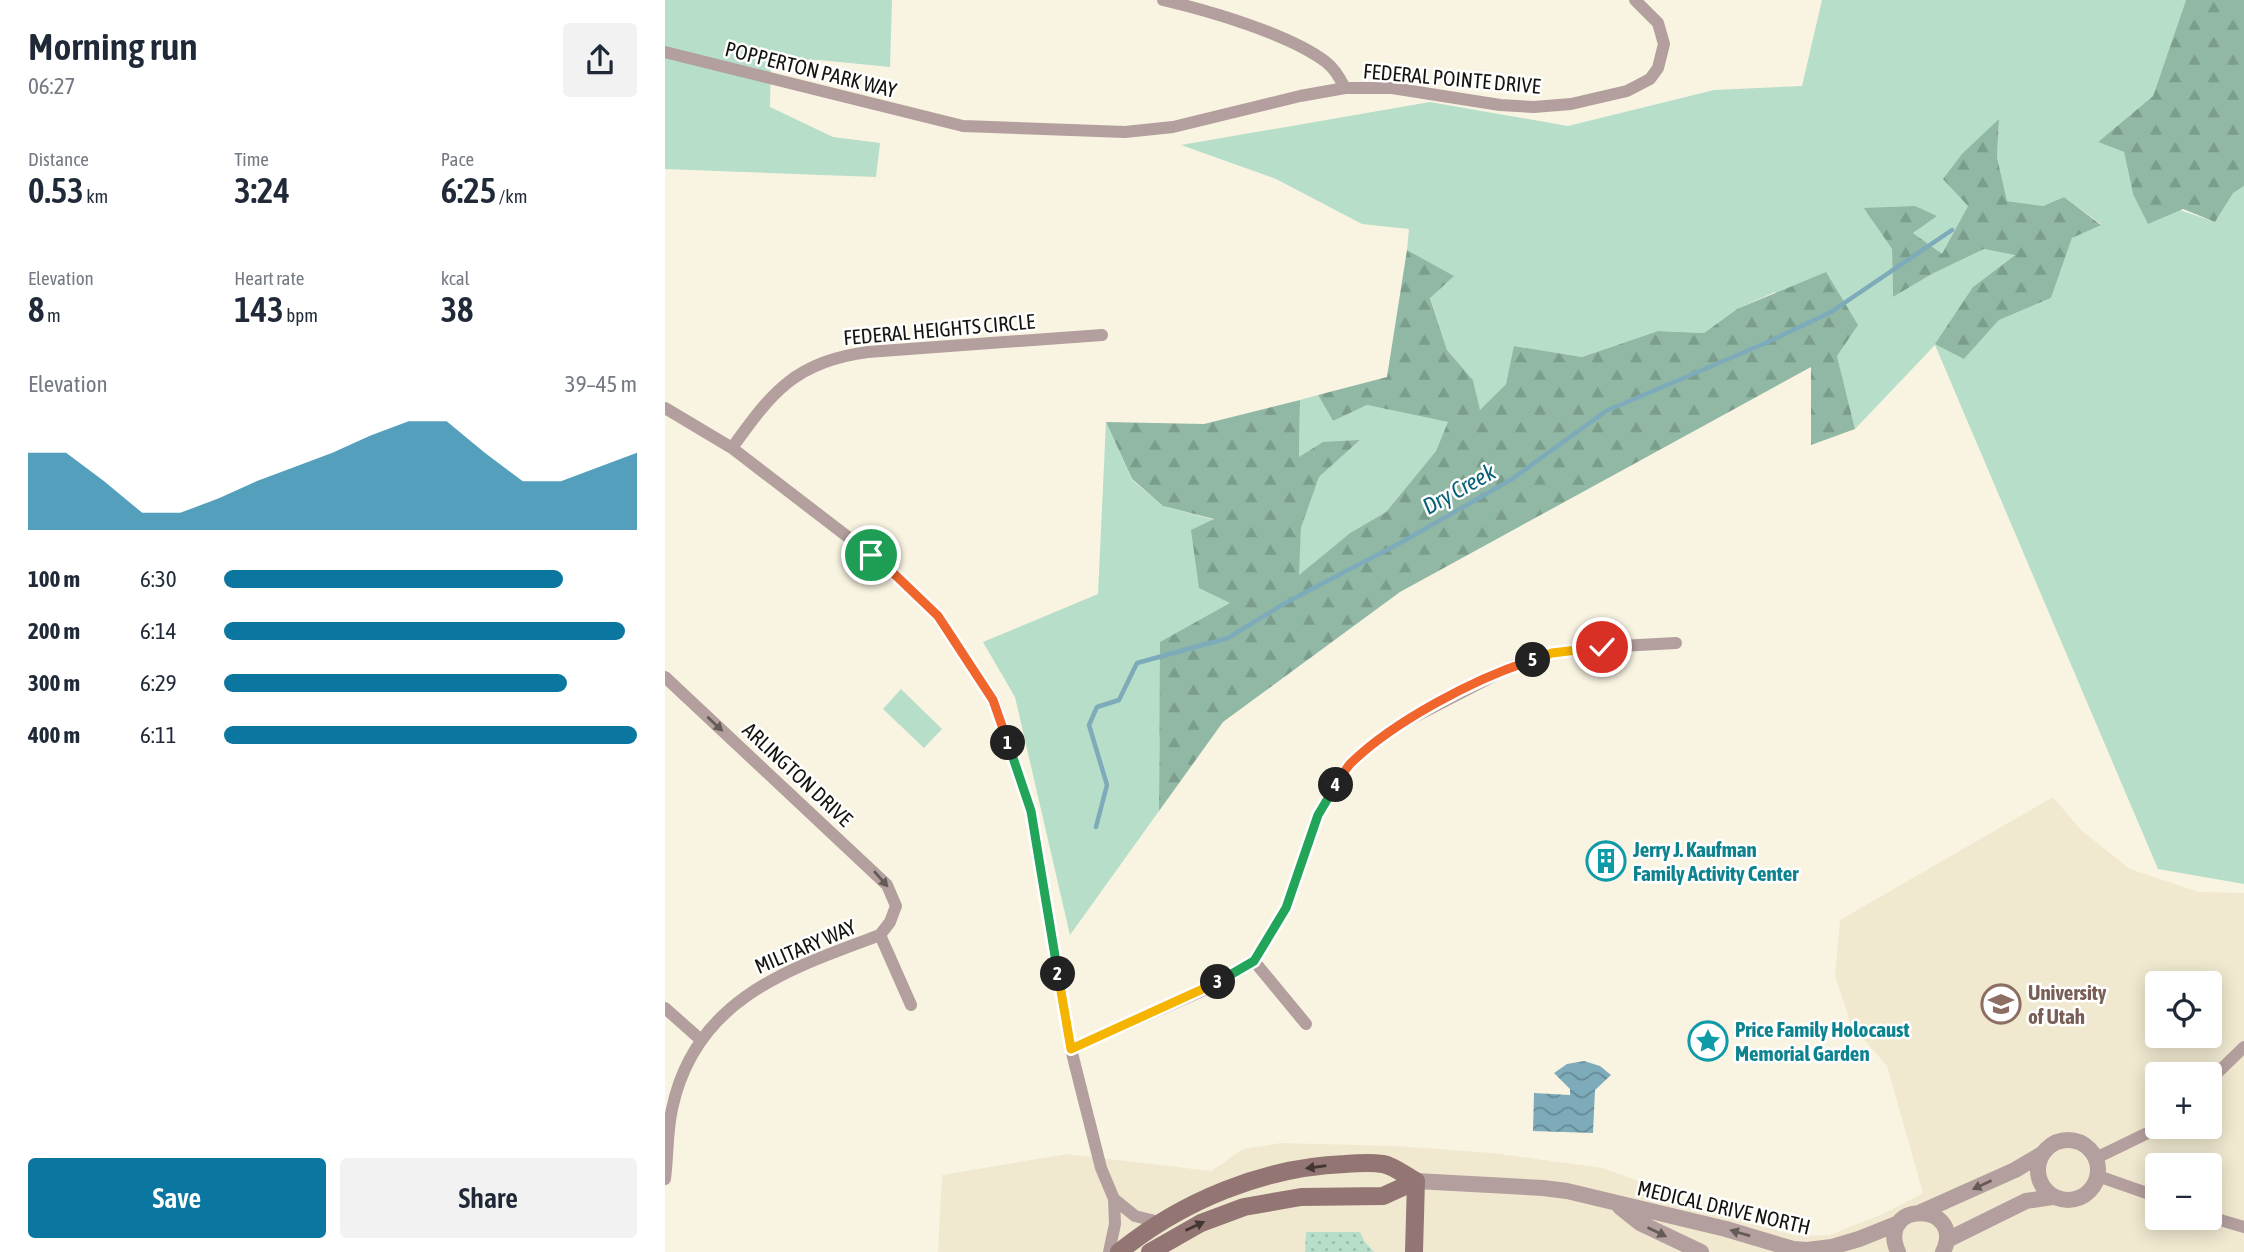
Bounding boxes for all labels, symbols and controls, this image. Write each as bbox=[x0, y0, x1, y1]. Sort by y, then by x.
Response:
button: share bbox=[563, 23, 637, 97]
text: Morning run bbox=[28, 25, 198, 68]
street label: POPPERTON PARK WAY bbox=[723, 36, 900, 102]
street label: FEDERAL POINTE DRIVE bbox=[1362, 58, 1542, 98]
text: 06:27 bbox=[28, 73, 75, 99]
text: Distance bbox=[28, 148, 89, 170]
text: Time bbox=[234, 148, 269, 170]
text: Pace bbox=[441, 148, 474, 170]
text: 0.53 bbox=[28, 170, 84, 210]
text: 3:24 bbox=[234, 170, 290, 210]
text: 6:25 bbox=[441, 170, 496, 210]
text: km bbox=[84, 185, 108, 207]
text: /km bbox=[496, 185, 527, 207]
text: Elevation bbox=[28, 267, 94, 289]
text: Heart rate bbox=[234, 267, 304, 289]
text: kcal bbox=[441, 267, 470, 289]
text: 8 bbox=[28, 289, 44, 329]
text: 143 bbox=[234, 289, 284, 329]
text: 38 bbox=[441, 289, 474, 329]
text: m bbox=[44, 304, 61, 326]
text: bpm bbox=[284, 304, 318, 326]
street label: FEDERAL HEIGHTS CIRCLE bbox=[842, 309, 1036, 349]
text: Elevation bbox=[28, 371, 108, 397]
text: 39–45 m bbox=[565, 371, 637, 397]
water label: Dry Creek bbox=[1418, 458, 1501, 520]
pin bbox=[841, 525, 901, 585]
icon: arrive bbox=[852, 536, 890, 574]
text: 100 m bbox=[28, 566, 80, 592]
text: 6:30 bbox=[140, 566, 177, 592]
pin bbox=[1572, 617, 1632, 677]
text: 200 m bbox=[28, 618, 80, 644]
text: 6:14 bbox=[140, 618, 177, 644]
icon: check bbox=[1583, 628, 1621, 666]
pin: 5 bbox=[1515, 642, 1551, 678]
text: 5 bbox=[1528, 648, 1537, 670]
text: 300 m bbox=[28, 670, 80, 696]
text: 6:29 bbox=[140, 670, 177, 696]
one-way arrow bbox=[706, 715, 723, 731]
street label: ARLINGTON DRIVE bbox=[738, 717, 858, 831]
text: 400 m bbox=[28, 722, 80, 748]
text: 6:11 bbox=[140, 722, 177, 748]
pin: 1 bbox=[991, 726, 1025, 760]
text: 1 bbox=[1003, 731, 1012, 753]
pin: 4 bbox=[1319, 768, 1353, 802]
text: 4 bbox=[1331, 773, 1340, 795]
place label: Jerry J. Kaufman Family Activity Center bbox=[1632, 837, 1799, 885]
building icon: Jerry J. Kaufman Family Activity Center bbox=[1585, 840, 1627, 882]
one-way arrow bbox=[873, 870, 889, 888]
street label: MILITARY WAY bbox=[751, 914, 860, 978]
pin: 2 bbox=[1041, 956, 1075, 992]
text: 2 bbox=[1053, 962, 1062, 984]
pin: 3 bbox=[1201, 964, 1235, 1000]
text: 3 bbox=[1213, 970, 1222, 992]
map controls bbox=[2145, 971, 2222, 1230]
button: locate bbox=[2145, 971, 2222, 1048]
place label: University of Utah bbox=[2028, 980, 2107, 1028]
school or university icon: University of Utah bbox=[1980, 983, 2022, 1025]
place label: Price Family Holocaust Memorial Garden bbox=[1735, 1017, 1910, 1065]
place icon: Price Family Holocaust Memorial Garden bbox=[1687, 1020, 1729, 1062]
button: + bbox=[2145, 1062, 2222, 1139]
button: − bbox=[2145, 1153, 2222, 1230]
button: Save bbox=[28, 1158, 326, 1238]
button: Share bbox=[340, 1158, 637, 1238]
one-way arrow bbox=[1305, 1161, 1327, 1172]
street label: MEDICAL DRIVE NORTH bbox=[1635, 1175, 1813, 1239]
one-way arrow bbox=[1972, 1179, 1992, 1191]
one-way arrow bbox=[1185, 1221, 1206, 1232]
one-way arrow bbox=[1647, 1227, 1667, 1238]
one-way arrow bbox=[1729, 1227, 1750, 1237]

